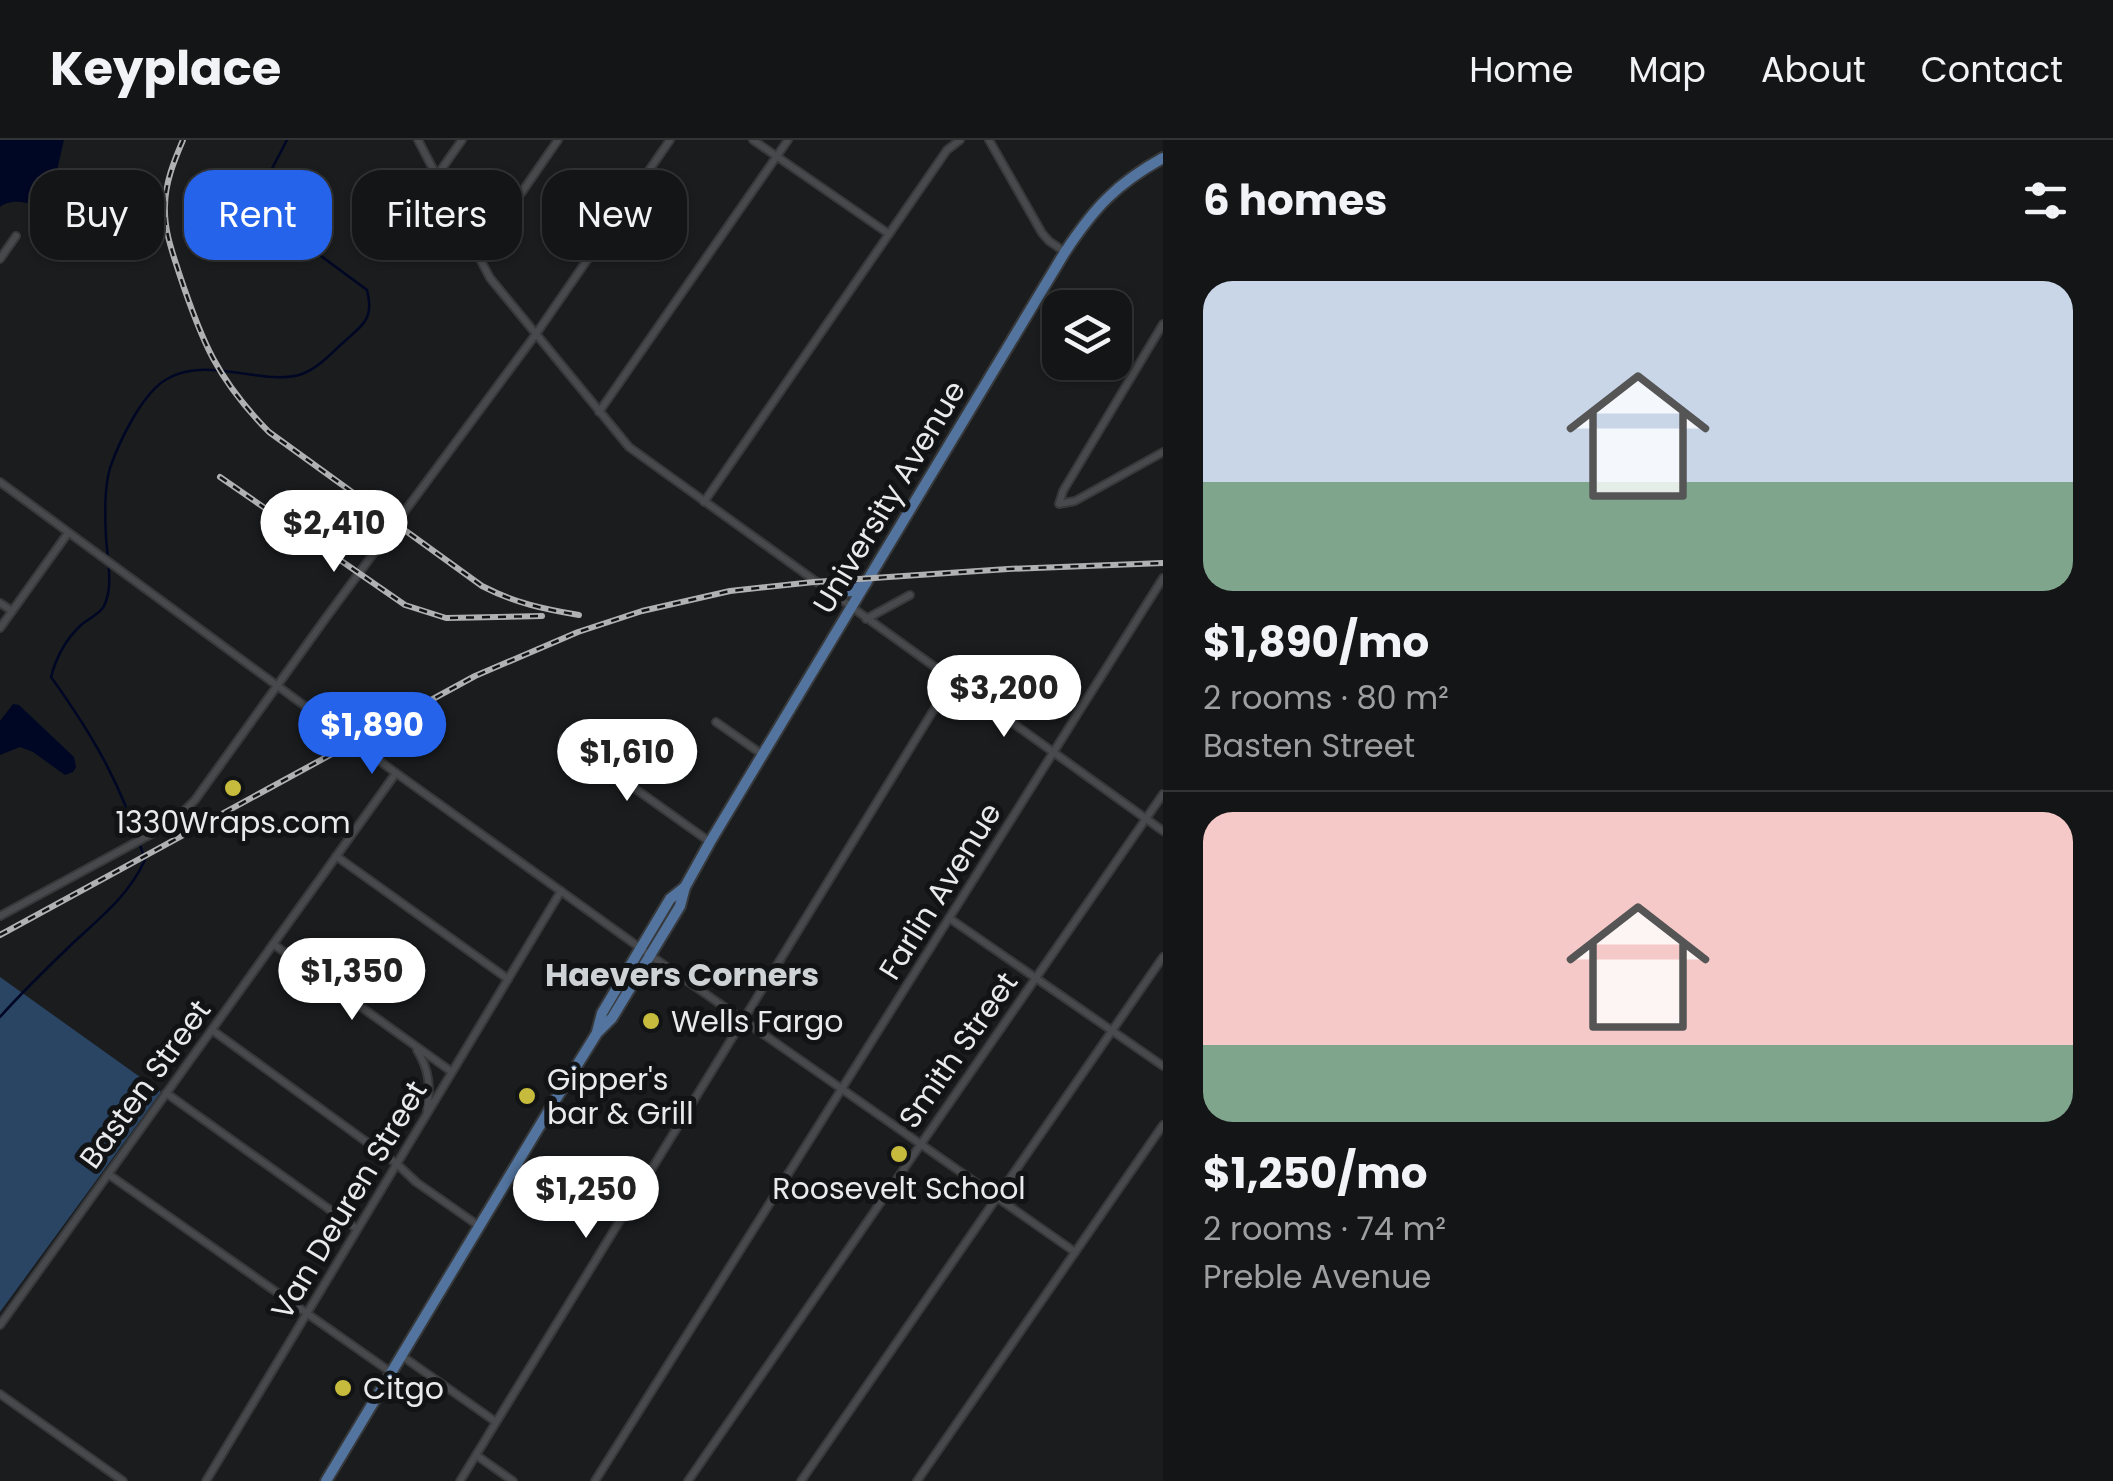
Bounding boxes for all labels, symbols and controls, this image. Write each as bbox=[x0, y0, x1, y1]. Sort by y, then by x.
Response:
text: Keyplace bbox=[50, 35, 281, 102]
text: Home bbox=[1469, 45, 1574, 94]
text: Map bbox=[1629, 45, 1706, 94]
text: About bbox=[1761, 45, 1866, 94]
text: Contact bbox=[1921, 45, 2063, 94]
chip: Buy bbox=[30, 170, 164, 260]
chip: Rent bbox=[184, 170, 332, 260]
chip: Filters bbox=[352, 170, 522, 260]
chip: New bbox=[542, 170, 687, 260]
text: 6 homes bbox=[1203, 171, 1388, 230]
icon: filters bbox=[2018, 173, 2073, 228]
map controls bbox=[1042, 290, 1132, 380]
button: layers bbox=[1042, 290, 1132, 380]
icon: home bbox=[1548, 346, 1728, 526]
street label: University Avenue bbox=[802, 372, 976, 622]
pin: $2,410 bbox=[253, 490, 415, 575]
text: $2,410 bbox=[282, 500, 386, 545]
text: $1,890/mo bbox=[1203, 613, 1429, 672]
pin: $3,200 bbox=[923, 655, 1085, 740]
text: $3,200 bbox=[949, 665, 1059, 710]
text: 2 rooms · 80 m² bbox=[1203, 675, 1449, 720]
pin: $1,890 bbox=[291, 692, 453, 777]
text: $1,890 bbox=[320, 702, 424, 747]
pin: $1,610 bbox=[546, 719, 708, 804]
text: Basten Street bbox=[1203, 723, 1415, 768]
text: $1,610 bbox=[579, 729, 675, 774]
marker: 1330Wraps.com bbox=[222, 777, 244, 799]
street label: Farlin Avenue bbox=[868, 794, 1012, 988]
place label: 1330Wraps.com bbox=[115, 801, 351, 844]
icon: home bbox=[1548, 877, 1728, 1057]
pin: $1,350 bbox=[271, 938, 433, 1023]
text: $1,350 bbox=[300, 948, 404, 993]
district label: Haevers Corners bbox=[545, 952, 819, 997]
street label: Smith Street bbox=[888, 963, 1028, 1137]
street label: Basten Street bbox=[69, 991, 221, 1177]
place label: Wells Fargo bbox=[671, 1000, 843, 1043]
marker: Wells Fargo bbox=[640, 1010, 662, 1032]
place label: Gipper's bar & Grill bbox=[547, 1058, 694, 1135]
street label: Van Deuren Street bbox=[261, 1073, 437, 1327]
marker: Gipper's bar & Grill bbox=[516, 1085, 538, 1107]
marker: Roosevelt School bbox=[888, 1143, 910, 1165]
text: $1,250/mo bbox=[1203, 1144, 1427, 1203]
pin: $1,250 bbox=[505, 1156, 667, 1241]
text: $1,250 bbox=[535, 1166, 637, 1211]
place label: Roosevelt School bbox=[772, 1167, 1026, 1210]
text: 2 rooms · 74 m² bbox=[1203, 1206, 1446, 1251]
text: Preble Avenue bbox=[1203, 1254, 1431, 1299]
place label: Citgo bbox=[363, 1367, 444, 1410]
marker: Citgo bbox=[332, 1377, 354, 1399]

